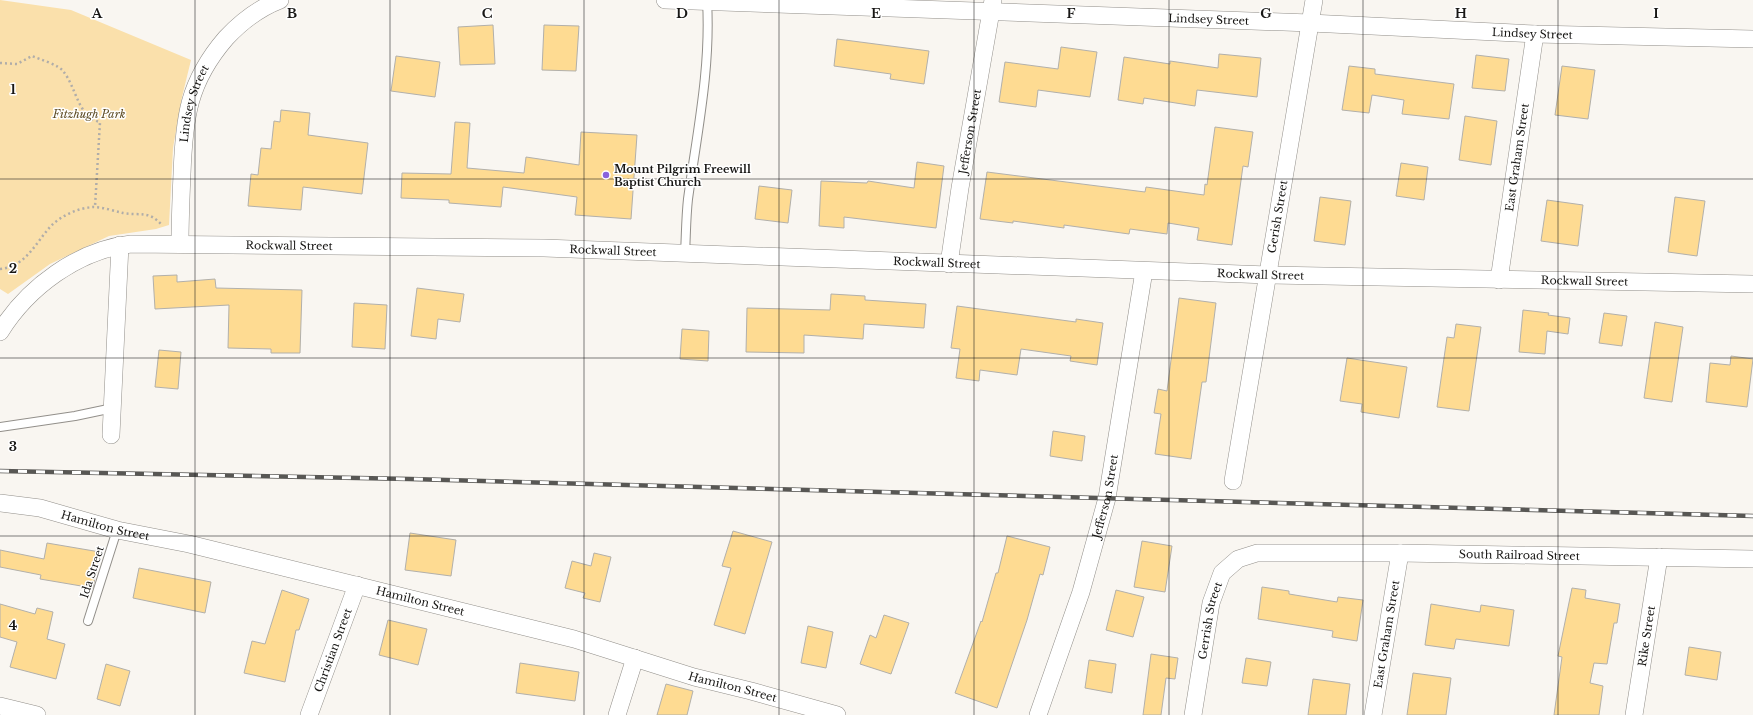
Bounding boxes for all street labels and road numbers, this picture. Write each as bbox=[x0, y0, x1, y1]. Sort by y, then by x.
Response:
street label: Lindsey Street bbox=[1168, 11, 1250, 28]
street label: Lindsey Street bbox=[1492, 25, 1574, 42]
street label: Lindsey Street bbox=[177, 61, 212, 143]
street label: Jefferson Street bbox=[955, 87, 984, 177]
street label: East Graham Street bbox=[1502, 101, 1532, 212]
street label: Gerish Street bbox=[1264, 178, 1291, 254]
street label: Rockwall Street bbox=[245, 238, 334, 253]
street label: Rockwall Street bbox=[569, 242, 658, 259]
street label: Rockwall Street bbox=[893, 254, 982, 271]
street label: Rockwall Street bbox=[1217, 266, 1305, 283]
street label: Rockwall Street bbox=[1541, 273, 1629, 289]
street label: Jefferson Street bbox=[1089, 452, 1121, 542]
street label: Hamilton Street bbox=[60, 507, 152, 543]
street label: Ida Street bbox=[77, 543, 107, 600]
street label: South Railroad Street bbox=[1459, 547, 1581, 563]
street label: East Graham Street bbox=[1371, 578, 1402, 689]
street label: Gerrish Street bbox=[1195, 579, 1225, 660]
street label: Hamilton Street bbox=[375, 583, 467, 619]
street label: Rike Street bbox=[1635, 604, 1658, 667]
street label: Christian Street bbox=[311, 606, 355, 694]
street label: Hamilton Street bbox=[687, 669, 779, 705]

